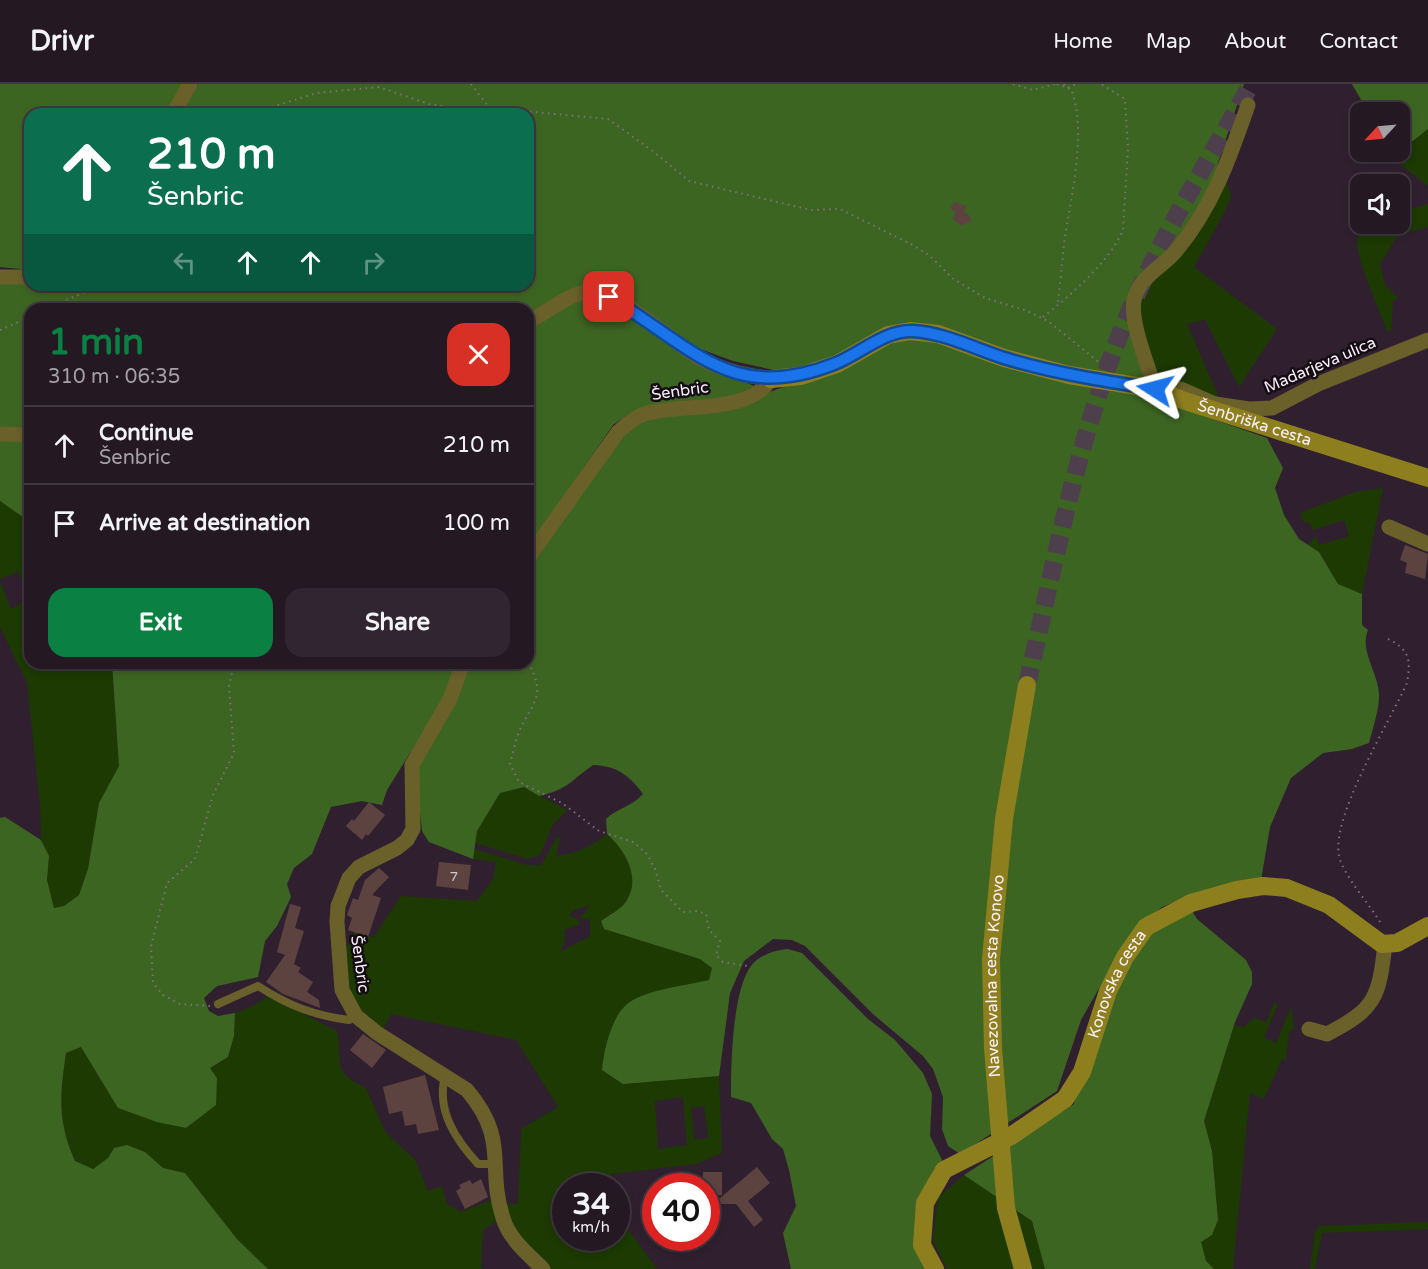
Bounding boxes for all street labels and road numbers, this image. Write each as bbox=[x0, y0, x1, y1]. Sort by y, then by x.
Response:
street label: Madarjeva ulica bbox=[1261, 332, 1379, 398]
street label: Šenbric bbox=[650, 377, 710, 405]
street label: Šenbriška cesta bbox=[1195, 396, 1314, 450]
street label: Navezovalna cesta Konovo bbox=[981, 874, 1009, 1078]
street label: Konovska cesta bbox=[1083, 926, 1151, 1041]
street label: Šenbric bbox=[346, 934, 374, 994]

